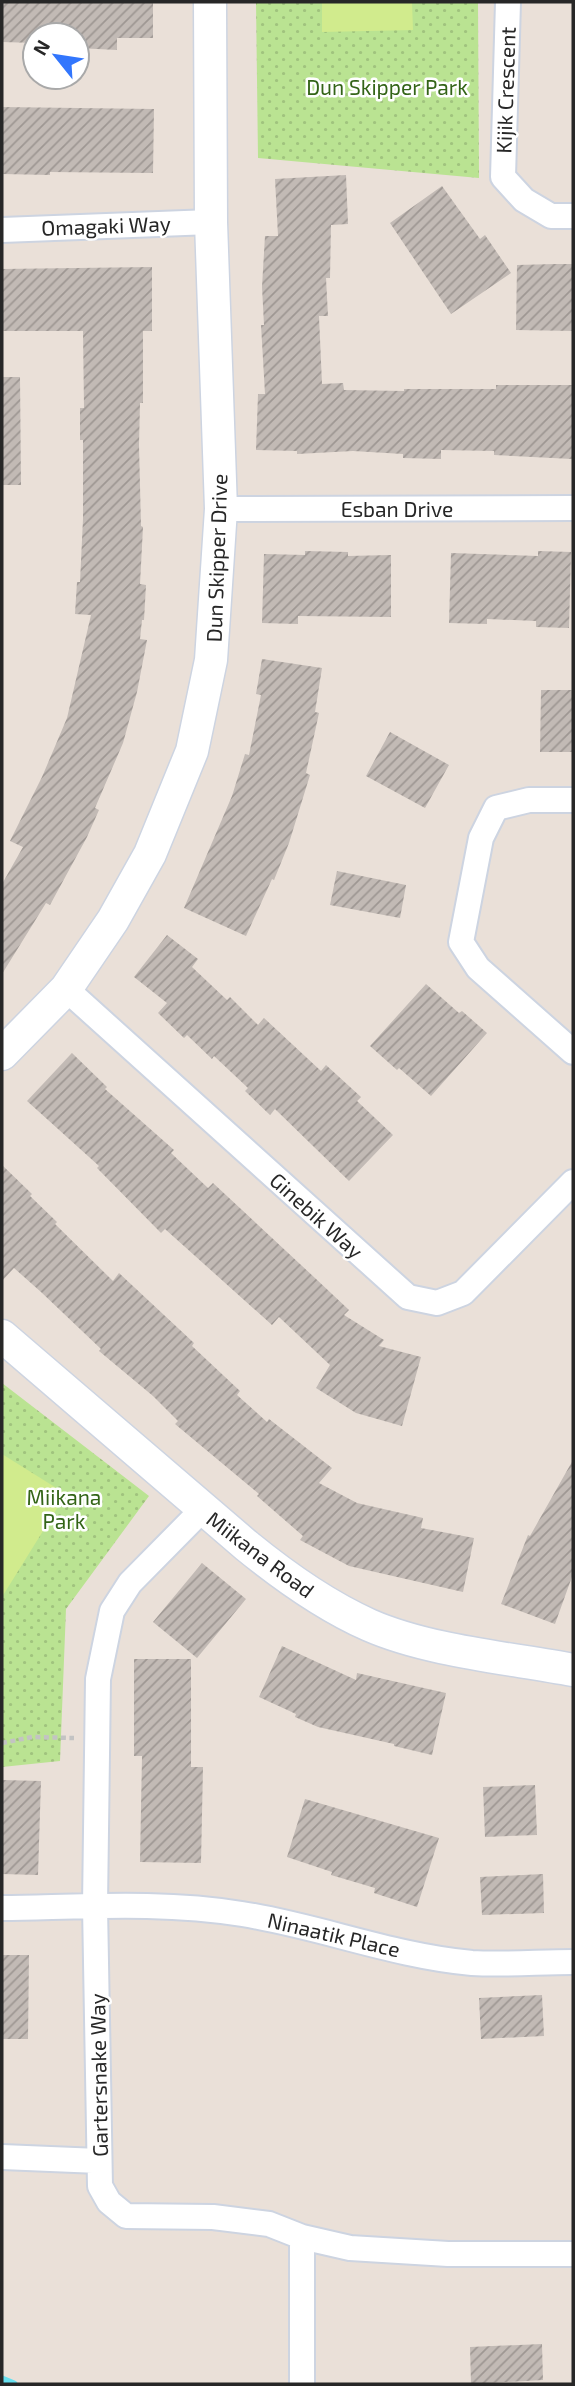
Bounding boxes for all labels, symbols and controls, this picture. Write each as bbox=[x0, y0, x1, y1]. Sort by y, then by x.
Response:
north arrow bbox=[21, 21, 91, 91]
street label: Kijik Crescent bbox=[490, 26, 521, 154]
text: N bbox=[27, 36, 54, 59]
park label: Dun Skipper Park bbox=[306, 74, 468, 99]
street label: Omagaki Way bbox=[41, 210, 171, 240]
street label: Dun Skipper Drive bbox=[201, 473, 231, 643]
street label: Esban Drive bbox=[341, 496, 453, 521]
street label: Ginebik Way bbox=[265, 1167, 369, 1263]
park label: Miikana Park bbox=[27, 1484, 101, 1533]
street label: Miikana Road bbox=[202, 1506, 320, 1602]
street label: Ninaatik Place bbox=[265, 1907, 403, 1961]
street label: Gartersnake Way bbox=[84, 1993, 112, 2157]

